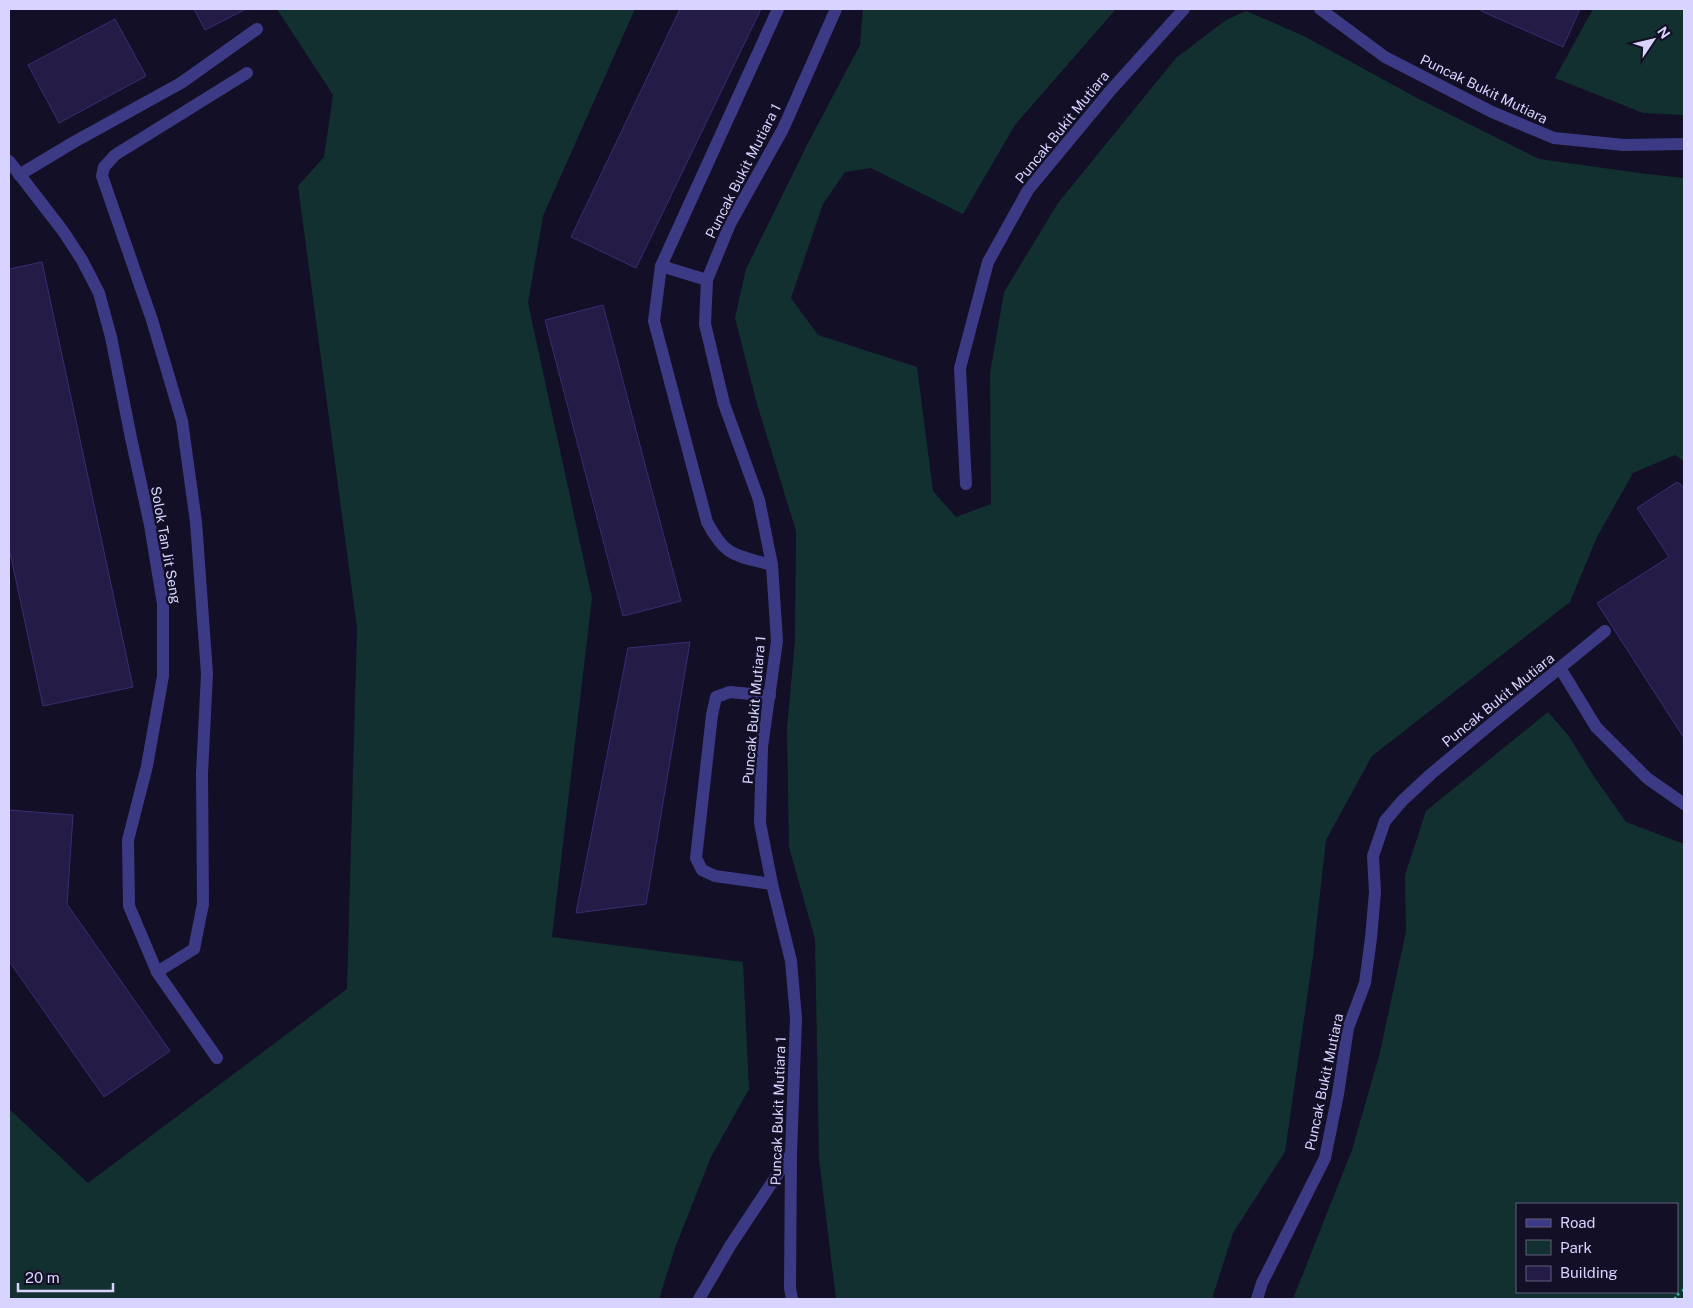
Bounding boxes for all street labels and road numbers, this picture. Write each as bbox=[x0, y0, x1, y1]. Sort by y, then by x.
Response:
street label: Puncak Bukit Mutiara bbox=[1418, 51, 1550, 127]
street label: Puncak Bukit Mutiara bbox=[1012, 68, 1112, 186]
street label: Puncak Bukit Mutiara 1 bbox=[702, 101, 784, 241]
street label: Solok Tan Jit Seng bbox=[148, 485, 184, 605]
street label: Puncak Bukit Mutiara 1 bbox=[740, 635, 768, 785]
street label: Puncak Bukit Mutiara bbox=[1439, 650, 1557, 750]
street label: Puncak Bukit Mutiara bbox=[1302, 1012, 1346, 1152]
street label: Puncak Bukit Mutiara 1 bbox=[767, 1036, 789, 1186]

